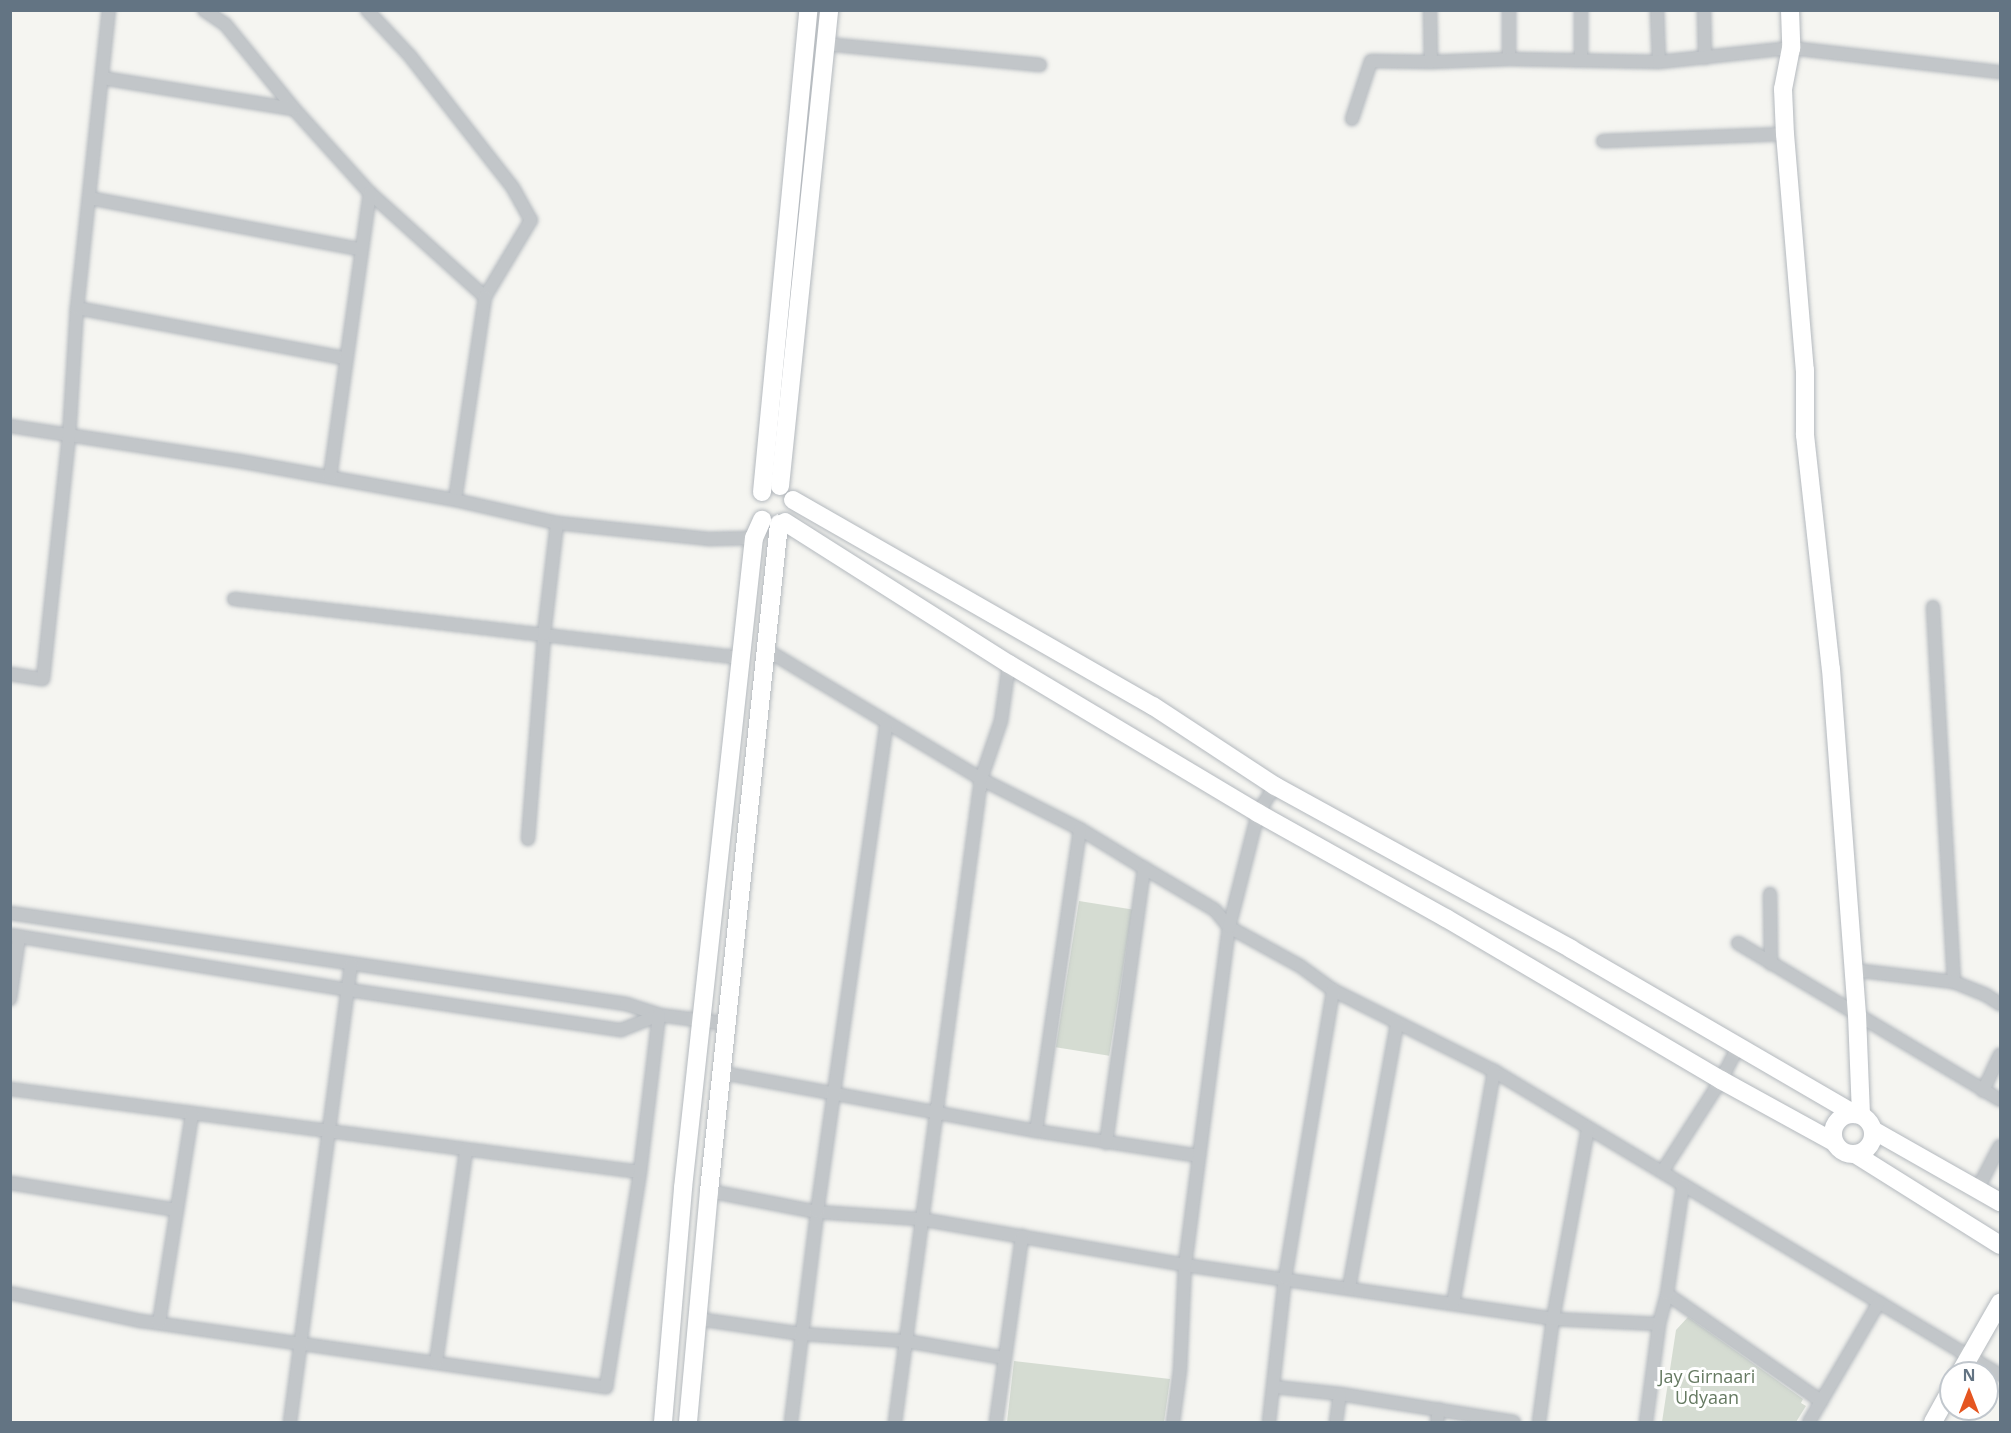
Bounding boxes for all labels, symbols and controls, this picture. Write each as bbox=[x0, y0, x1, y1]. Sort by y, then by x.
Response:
north arrow bbox=[1939, 1361, 1999, 1421]
text: N bbox=[1962, 1364, 1976, 1386]
park label: Jay Girnaari Udyaan bbox=[1659, 1366, 1755, 1408]

